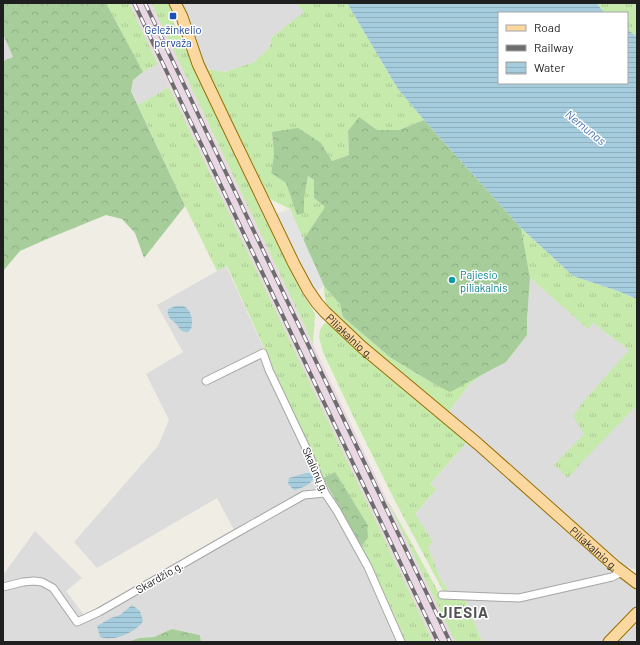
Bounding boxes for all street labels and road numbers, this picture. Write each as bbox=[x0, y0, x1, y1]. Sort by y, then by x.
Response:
street label: Piliakalnio g. bbox=[324, 310, 376, 361]
street label: Skalūnų g. bbox=[300, 445, 332, 495]
street label: Piliakalnio g. bbox=[568, 523, 621, 573]
street label: Skardžio g. bbox=[133, 558, 185, 596]

